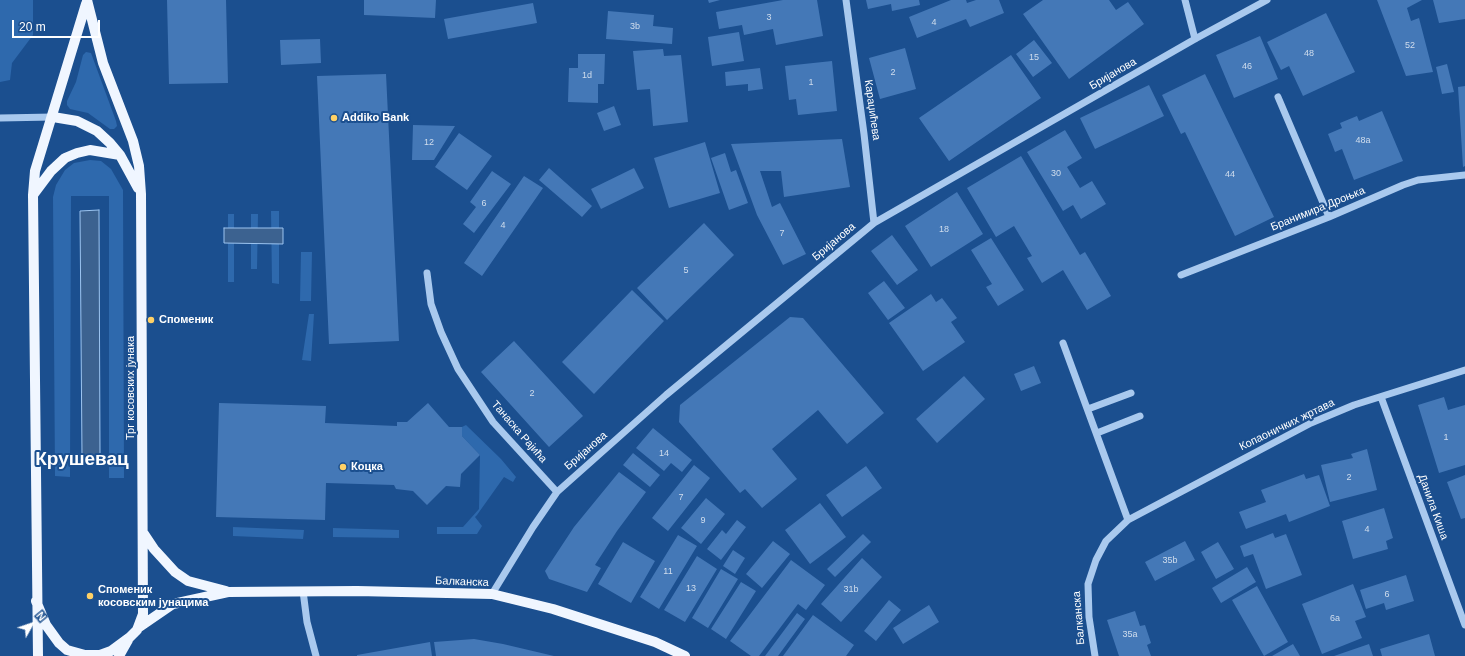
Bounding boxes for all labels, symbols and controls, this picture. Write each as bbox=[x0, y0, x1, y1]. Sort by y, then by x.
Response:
scale bar bbox=[14, 12, 102, 38]
house number: 3 bbox=[766, 13, 772, 23]
house number: 4 bbox=[931, 18, 937, 28]
text: 20 m bbox=[19, 20, 46, 34]
house number: 3b bbox=[630, 22, 640, 32]
house number: 52 bbox=[1405, 41, 1415, 51]
house number: 48 bbox=[1304, 49, 1314, 59]
house number: 15 bbox=[1029, 53, 1039, 63]
street label: Бријанова bbox=[1087, 55, 1139, 93]
house number: 46 bbox=[1242, 62, 1252, 72]
house number: 2 bbox=[890, 68, 896, 78]
house number: 1d bbox=[582, 71, 592, 81]
house number: 1 bbox=[808, 78, 814, 88]
street label: Караџићева bbox=[861, 79, 883, 141]
place label: Addiko Bank bbox=[342, 111, 409, 125]
marker: Addiko Bank bbox=[329, 113, 339, 123]
house number: 48a bbox=[1355, 136, 1371, 146]
house number: 12 bbox=[424, 138, 434, 148]
house number: 30 bbox=[1051, 169, 1061, 179]
house number: 44 bbox=[1225, 170, 1235, 180]
street label: Бранимира Дроњка bbox=[1269, 184, 1367, 234]
house number: 6 bbox=[481, 199, 487, 209]
street label: Бријанова bbox=[810, 220, 858, 264]
house number: 4 bbox=[500, 221, 506, 231]
house number: 18 bbox=[939, 225, 949, 235]
house number: 7 bbox=[779, 229, 785, 239]
house number: 5 bbox=[683, 266, 689, 276]
place label: Споменик bbox=[159, 313, 213, 327]
marker: Споменик bbox=[146, 315, 156, 325]
street label: Трг косовских јунака bbox=[124, 336, 138, 440]
house number: 2 bbox=[529, 389, 535, 399]
street label: Копаоничких жртава bbox=[1237, 396, 1337, 454]
street label: Танаска Рајића bbox=[488, 398, 550, 466]
street label: Бријанова bbox=[562, 429, 610, 473]
house number: 1 bbox=[1443, 433, 1449, 443]
district label: Крушевац bbox=[35, 449, 129, 471]
house number: 14 bbox=[659, 449, 669, 459]
place label: Коцка bbox=[351, 460, 383, 474]
marker: Коцка bbox=[338, 462, 348, 472]
street label: Данила Киша bbox=[1415, 472, 1451, 542]
house number: 2 bbox=[1346, 473, 1352, 483]
house number: 7 bbox=[678, 493, 684, 503]
house number: 9 bbox=[700, 516, 706, 526]
house number: 4 bbox=[1364, 525, 1370, 535]
house number: 35b bbox=[1162, 556, 1178, 566]
house number: 11 bbox=[663, 567, 673, 577]
street label: Балканска bbox=[435, 574, 489, 590]
place label: Споменик косовским јунацима bbox=[98, 583, 208, 609]
house number: 13 bbox=[686, 584, 696, 594]
house number: 31b bbox=[843, 585, 859, 595]
house number: 6 bbox=[1384, 590, 1390, 600]
marker: Споменик косовским јунацима bbox=[85, 591, 95, 601]
street label: Балканска bbox=[1070, 591, 1088, 645]
north arrow bbox=[12, 604, 52, 644]
text: N bbox=[34, 609, 48, 623]
house number: 6a bbox=[1330, 614, 1340, 624]
house number: 35a bbox=[1122, 630, 1138, 640]

